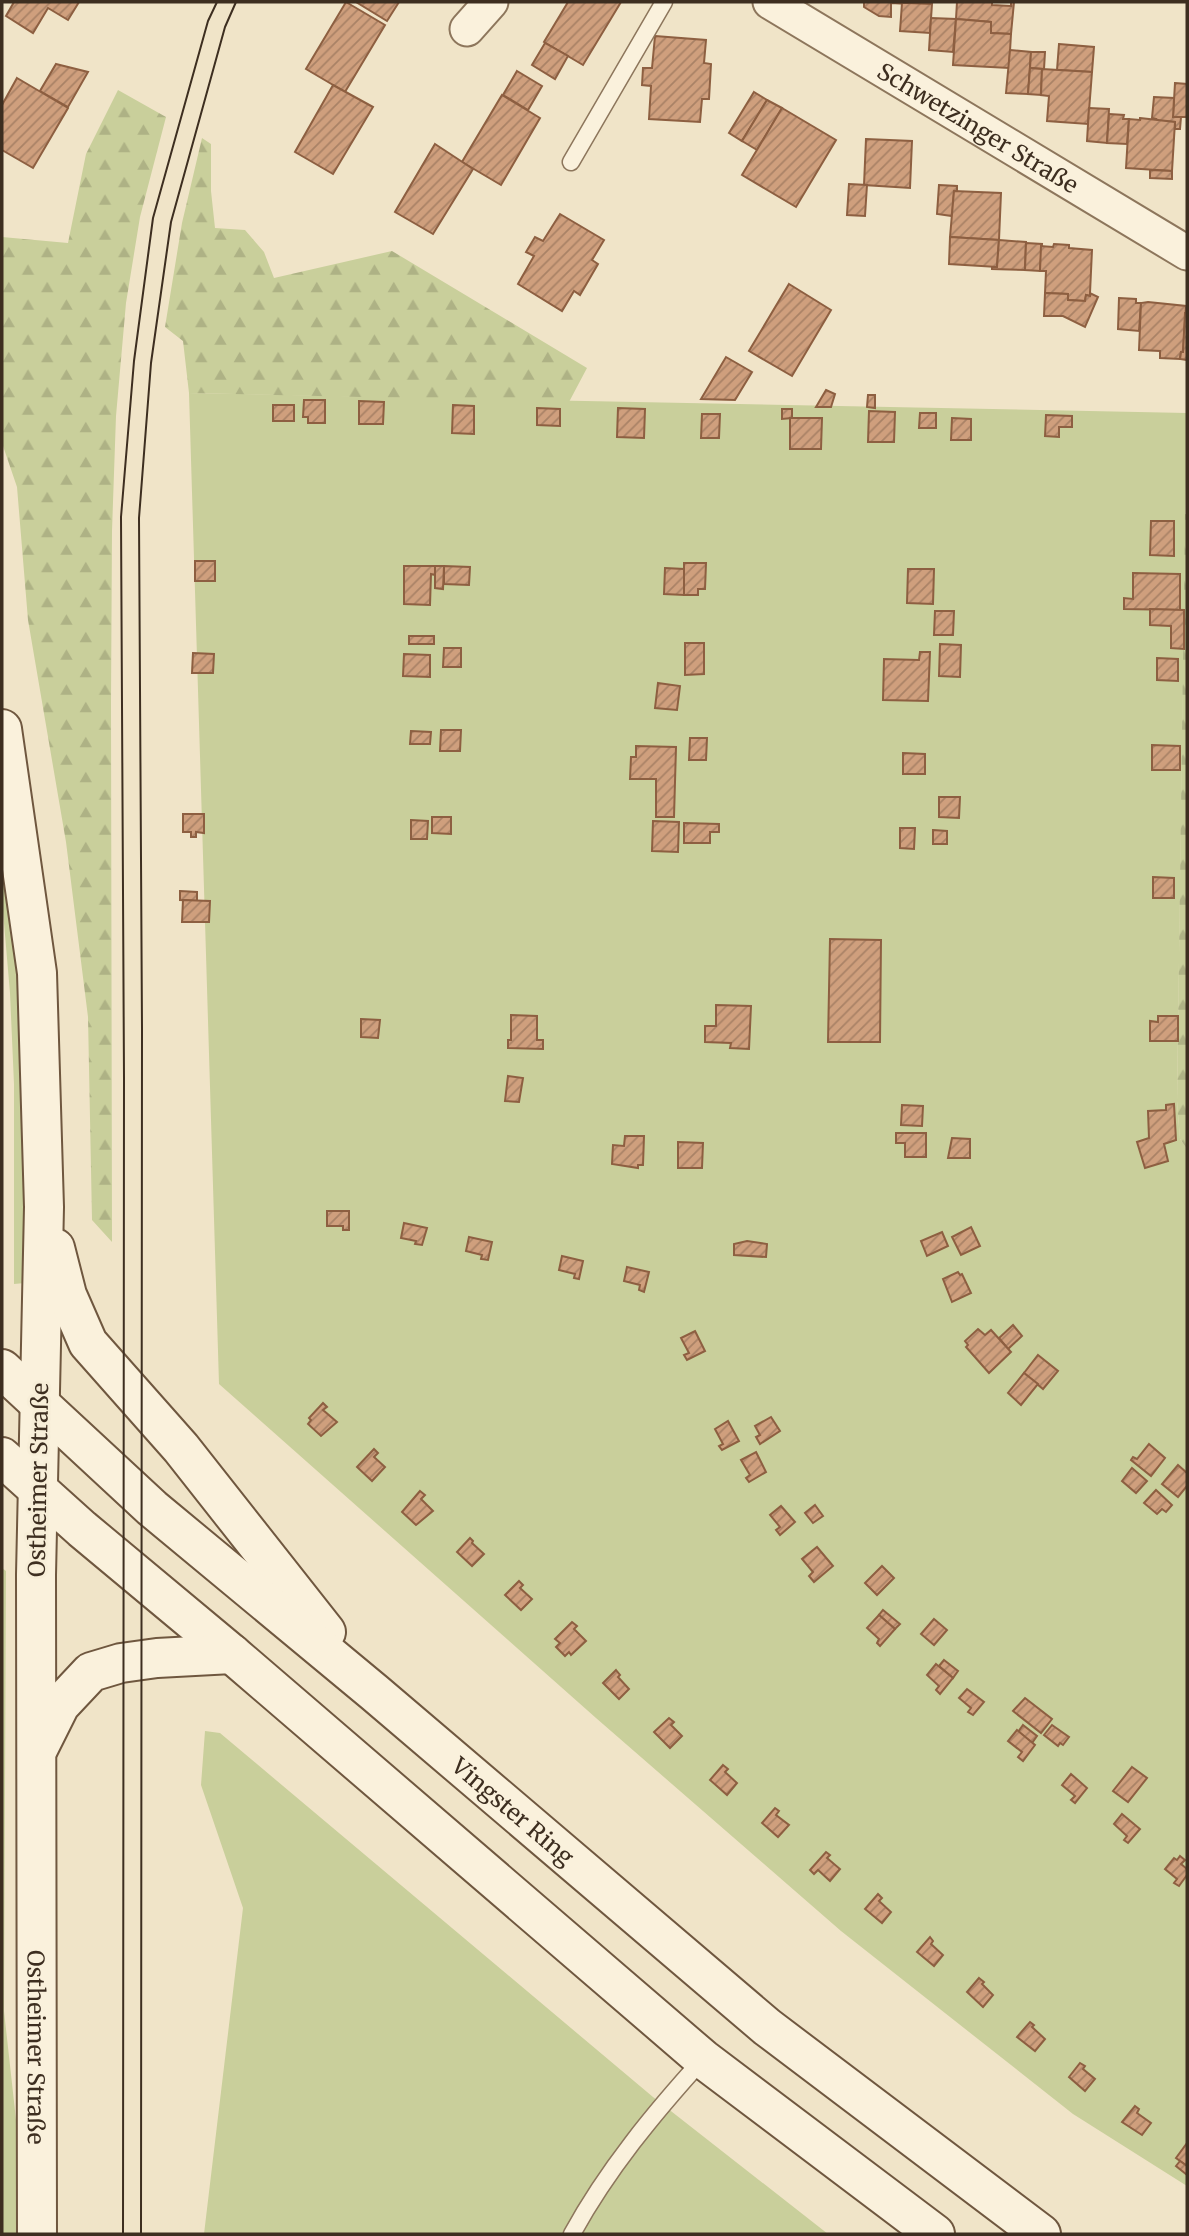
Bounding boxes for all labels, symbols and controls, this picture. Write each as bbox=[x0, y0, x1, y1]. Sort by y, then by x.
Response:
street label: Schwetzinger Straße bbox=[872, 56, 1084, 199]
street label: Ostheimer Straße bbox=[22, 1383, 54, 1577]
street label: Vingster Ring bbox=[446, 1750, 580, 1871]
street label: Ostheimer Straße bbox=[22, 1950, 51, 2145]

